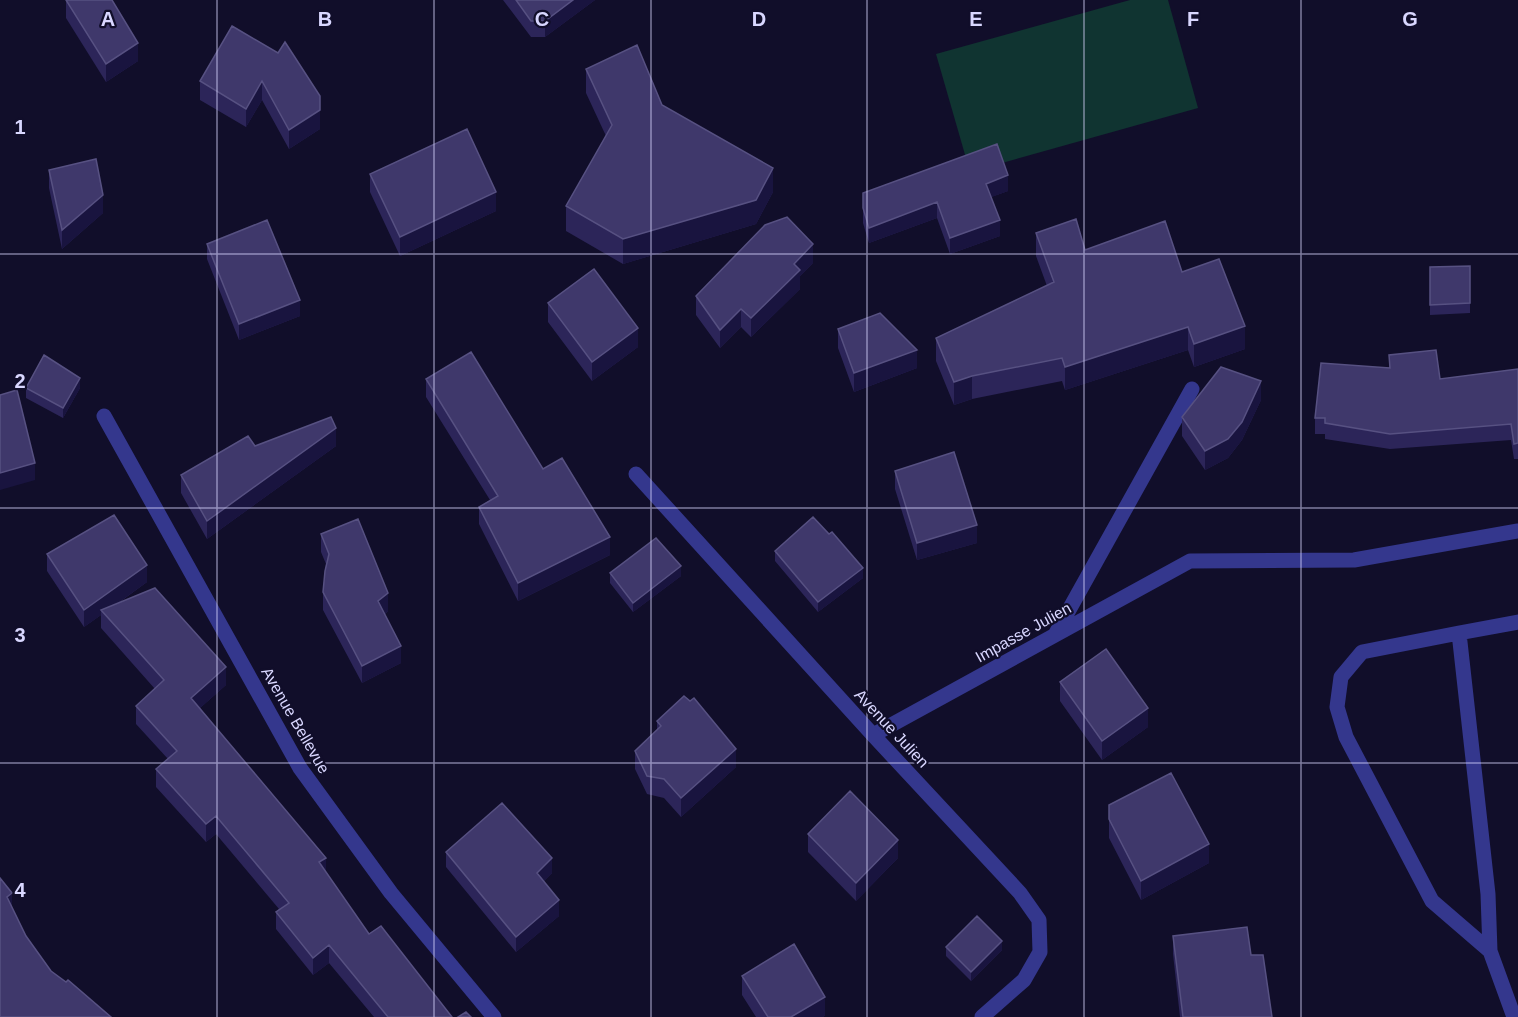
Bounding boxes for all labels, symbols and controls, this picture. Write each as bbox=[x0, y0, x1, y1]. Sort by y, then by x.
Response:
text: A bbox=[101, 8, 115, 30]
text: B bbox=[318, 8, 332, 30]
text: C bbox=[535, 8, 549, 30]
text: D bbox=[752, 8, 766, 30]
text: E bbox=[969, 8, 983, 30]
text: F bbox=[1187, 8, 1199, 30]
text: G bbox=[1402, 8, 1418, 30]
text: 1 bbox=[14, 116, 26, 138]
text: 2 bbox=[14, 370, 26, 392]
street label: Impasse Julien bbox=[972, 599, 1074, 666]
text: 3 bbox=[14, 624, 26, 646]
street label: Avenue Bellevue bbox=[258, 664, 333, 776]
street label: Avenue Julien bbox=[851, 686, 932, 771]
text: 4 bbox=[14, 879, 26, 901]

